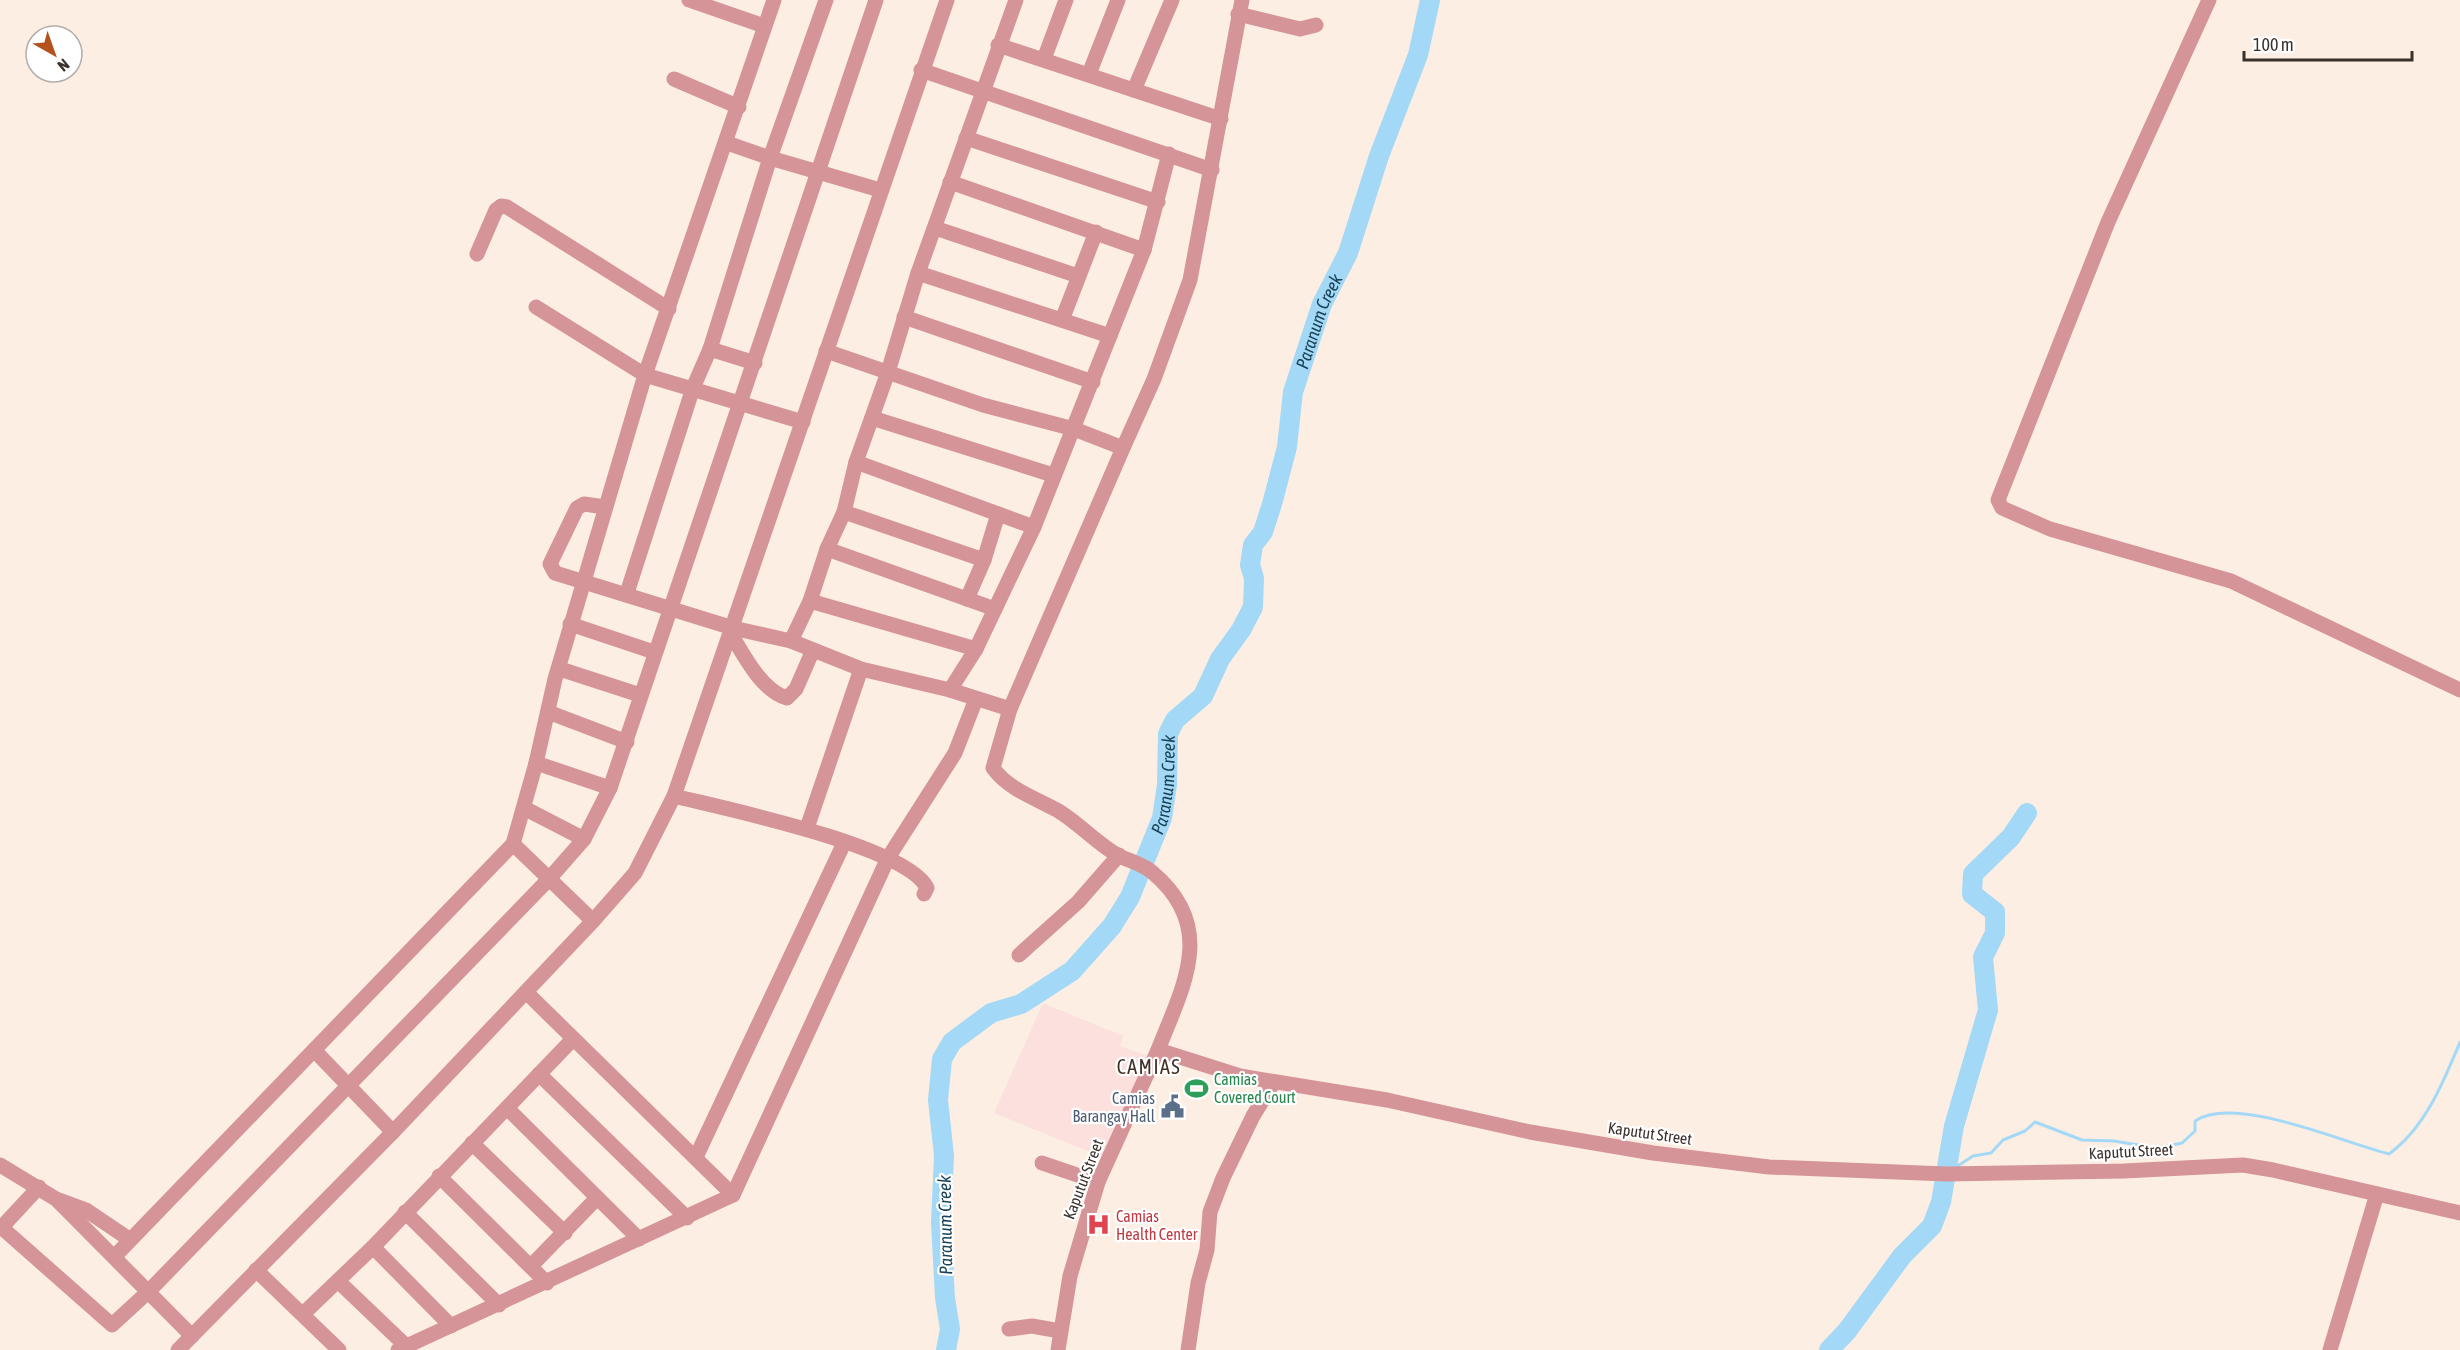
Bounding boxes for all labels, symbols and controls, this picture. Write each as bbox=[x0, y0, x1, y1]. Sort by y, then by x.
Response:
north arrow bbox=[24, 24, 84, 84]
scale bar bbox=[2244, 24, 2412, 62]
text: 100 m bbox=[2253, 34, 2294, 55]
text: N bbox=[54, 56, 73, 75]
water label: Paranum Creek bbox=[1291, 269, 1347, 371]
water label: Paranum Creek bbox=[1146, 734, 1179, 837]
district label: CAMIAS bbox=[1117, 1055, 1181, 1078]
place label: Camias Covered Court bbox=[1214, 1070, 1296, 1106]
sports icon: Camias Covered Court bbox=[1183, 1075, 1209, 1101]
place label: Camias Barangay Hall bbox=[1072, 1089, 1156, 1126]
public building icon: Camias Barangay Hall bbox=[1160, 1094, 1186, 1120]
street label: Kaputut Street bbox=[1607, 1118, 1693, 1149]
street label: Kaputut Street bbox=[1059, 1136, 1108, 1222]
street label: Kaputut Street bbox=[2088, 1140, 2174, 1163]
water label: Paranum Creek bbox=[934, 1174, 956, 1275]
place label: Camias Health Center bbox=[1116, 1207, 1198, 1243]
hospital icon: Camias Health Center bbox=[1085, 1212, 1111, 1238]

